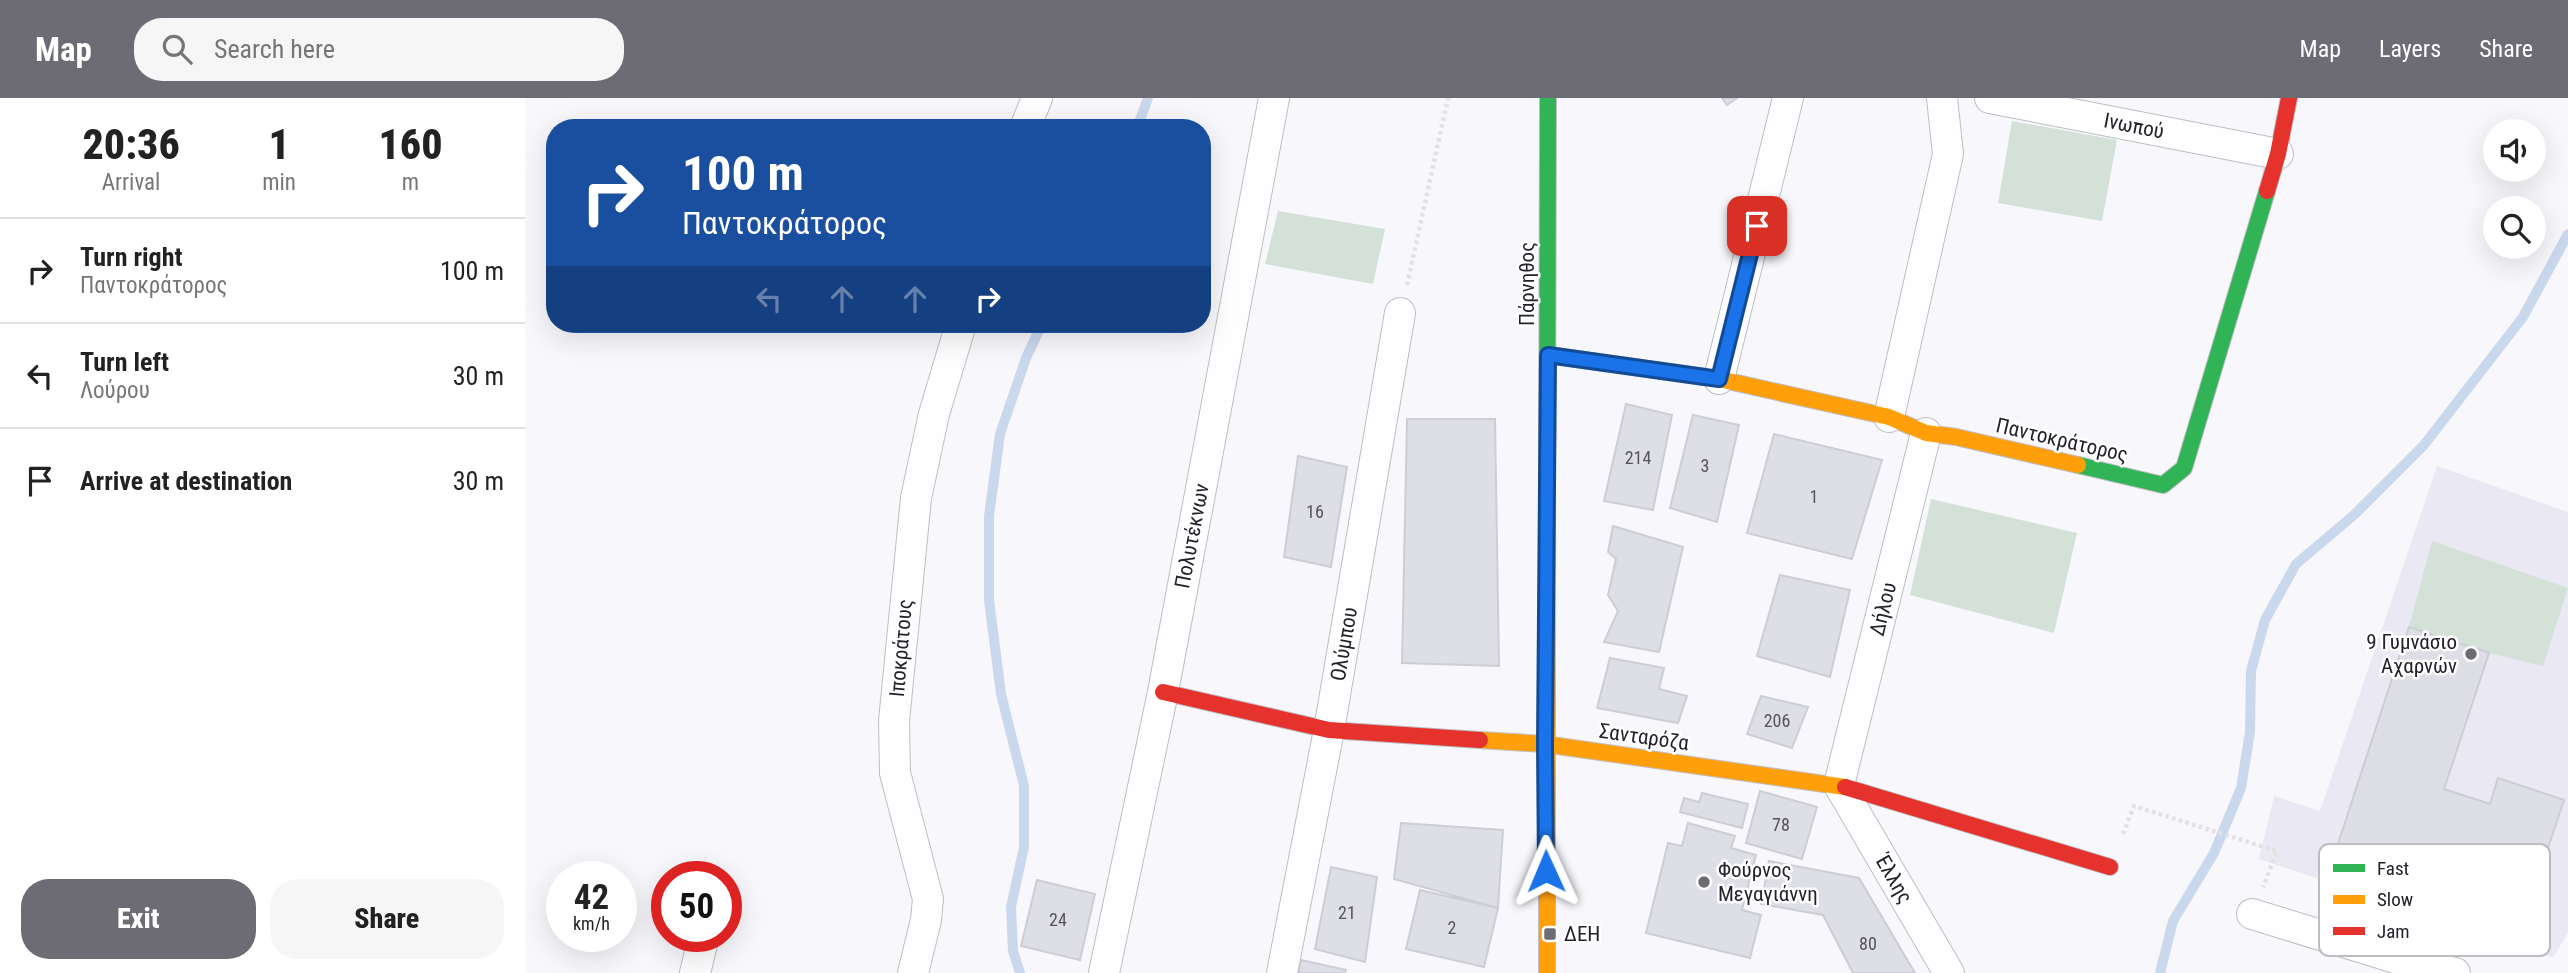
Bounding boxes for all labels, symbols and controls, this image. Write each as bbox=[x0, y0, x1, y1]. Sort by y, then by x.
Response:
search box bbox=[134, 18, 624, 81]
text: Map bbox=[35, 30, 92, 69]
icon: search bbox=[158, 30, 196, 68]
text: Search here bbox=[214, 34, 335, 64]
text: Map bbox=[2300, 35, 2341, 63]
text: Layers bbox=[2379, 35, 2441, 63]
text: Share bbox=[2479, 35, 2533, 63]
street label: Ινωπού bbox=[2102, 108, 2166, 144]
map controls bbox=[2483, 119, 2546, 259]
button: sound bbox=[2483, 119, 2546, 182]
text: 20:36 bbox=[82, 120, 180, 169]
text: 1 bbox=[268, 120, 290, 169]
text: 160 bbox=[378, 120, 443, 169]
text: 100 m bbox=[682, 145, 804, 202]
icon: right bbox=[567, 147, 658, 238]
text: Arrival bbox=[102, 169, 160, 196]
text: min bbox=[262, 169, 296, 196]
text: m bbox=[402, 169, 419, 196]
pin bbox=[1727, 196, 1787, 256]
button: search bbox=[2483, 196, 2546, 259]
text: Παντοκράτορος bbox=[682, 204, 887, 242]
icon: arrive bbox=[1738, 207, 1776, 245]
text: Turn right bbox=[80, 242, 182, 272]
street label: Πάρνηθος bbox=[1515, 242, 1539, 326]
icon: right bbox=[21, 252, 59, 290]
text: 100 m bbox=[440, 256, 504, 286]
text: Παντοκράτορος bbox=[80, 272, 227, 299]
icon: left bbox=[750, 280, 788, 318]
icon: ahead bbox=[823, 280, 861, 318]
icon: ahead bbox=[896, 280, 934, 318]
icon: right bbox=[969, 280, 1007, 318]
text: Turn left bbox=[80, 347, 169, 377]
icon: left bbox=[21, 357, 59, 395]
text: 30 m bbox=[453, 361, 504, 391]
text: Λούρου bbox=[80, 377, 150, 404]
street label: Παντοκράτορος bbox=[1994, 413, 2130, 467]
house number: 214 bbox=[1625, 447, 1651, 468]
house number: 3 bbox=[1701, 455, 1709, 476]
icon: arrive bbox=[21, 462, 59, 500]
text: Arrive at destination bbox=[80, 466, 292, 496]
text: 30 m bbox=[453, 466, 504, 496]
street label: Πολυτέκνων bbox=[1170, 481, 1214, 591]
house number: 1 bbox=[1810, 486, 1818, 507]
house number: 16 bbox=[1306, 501, 1324, 522]
street label: Δήλου bbox=[1865, 580, 1901, 638]
street label: Ιποκράτους bbox=[885, 598, 917, 698]
street label: Ολύμπου bbox=[1326, 605, 1362, 683]
place label: 9 Γυμνάσιο Αχαρνών bbox=[2366, 630, 2457, 678]
marker: 9 Γυμνάσιο Αχαρνών bbox=[2463, 646, 2479, 662]
house number: 206 bbox=[1764, 710, 1790, 731]
street label: Σανταρόζα bbox=[1597, 719, 1691, 755]
house number: 78 bbox=[1772, 814, 1790, 835]
position arrow bbox=[1509, 834, 1583, 908]
legend bbox=[2319, 844, 2550, 956]
street label: Έλλης bbox=[1870, 849, 1917, 908]
text: Fast bbox=[2377, 857, 2409, 880]
place label: Φούρνος Μεγαγιάννη bbox=[1718, 858, 1818, 906]
speed limit sign: 50 bbox=[651, 861, 742, 952]
marker: Φούρνος Μεγαγιάννη bbox=[1696, 874, 1712, 890]
text: 42 bbox=[574, 877, 609, 918]
button: Exit bbox=[21, 879, 256, 959]
button: Share bbox=[270, 879, 504, 959]
text: Slow bbox=[2377, 888, 2413, 911]
house number: 21 bbox=[1338, 902, 1356, 923]
house number: 24 bbox=[1049, 909, 1067, 930]
text: km/h bbox=[573, 913, 610, 934]
house number: 2 bbox=[1448, 917, 1457, 938]
text: Jam bbox=[2377, 920, 2410, 943]
place label: ΔΕΗ bbox=[1564, 922, 1600, 946]
marker: ΔΕΗ bbox=[1542, 926, 1558, 942]
house number: 80 bbox=[1859, 933, 1877, 954]

